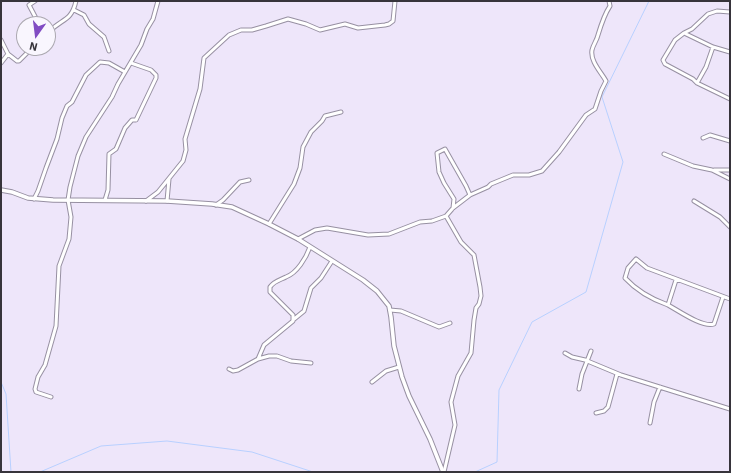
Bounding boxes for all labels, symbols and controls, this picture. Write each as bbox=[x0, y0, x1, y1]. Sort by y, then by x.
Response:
north arrow bbox=[16, 16, 56, 56]
text: N bbox=[28, 39, 39, 54]

